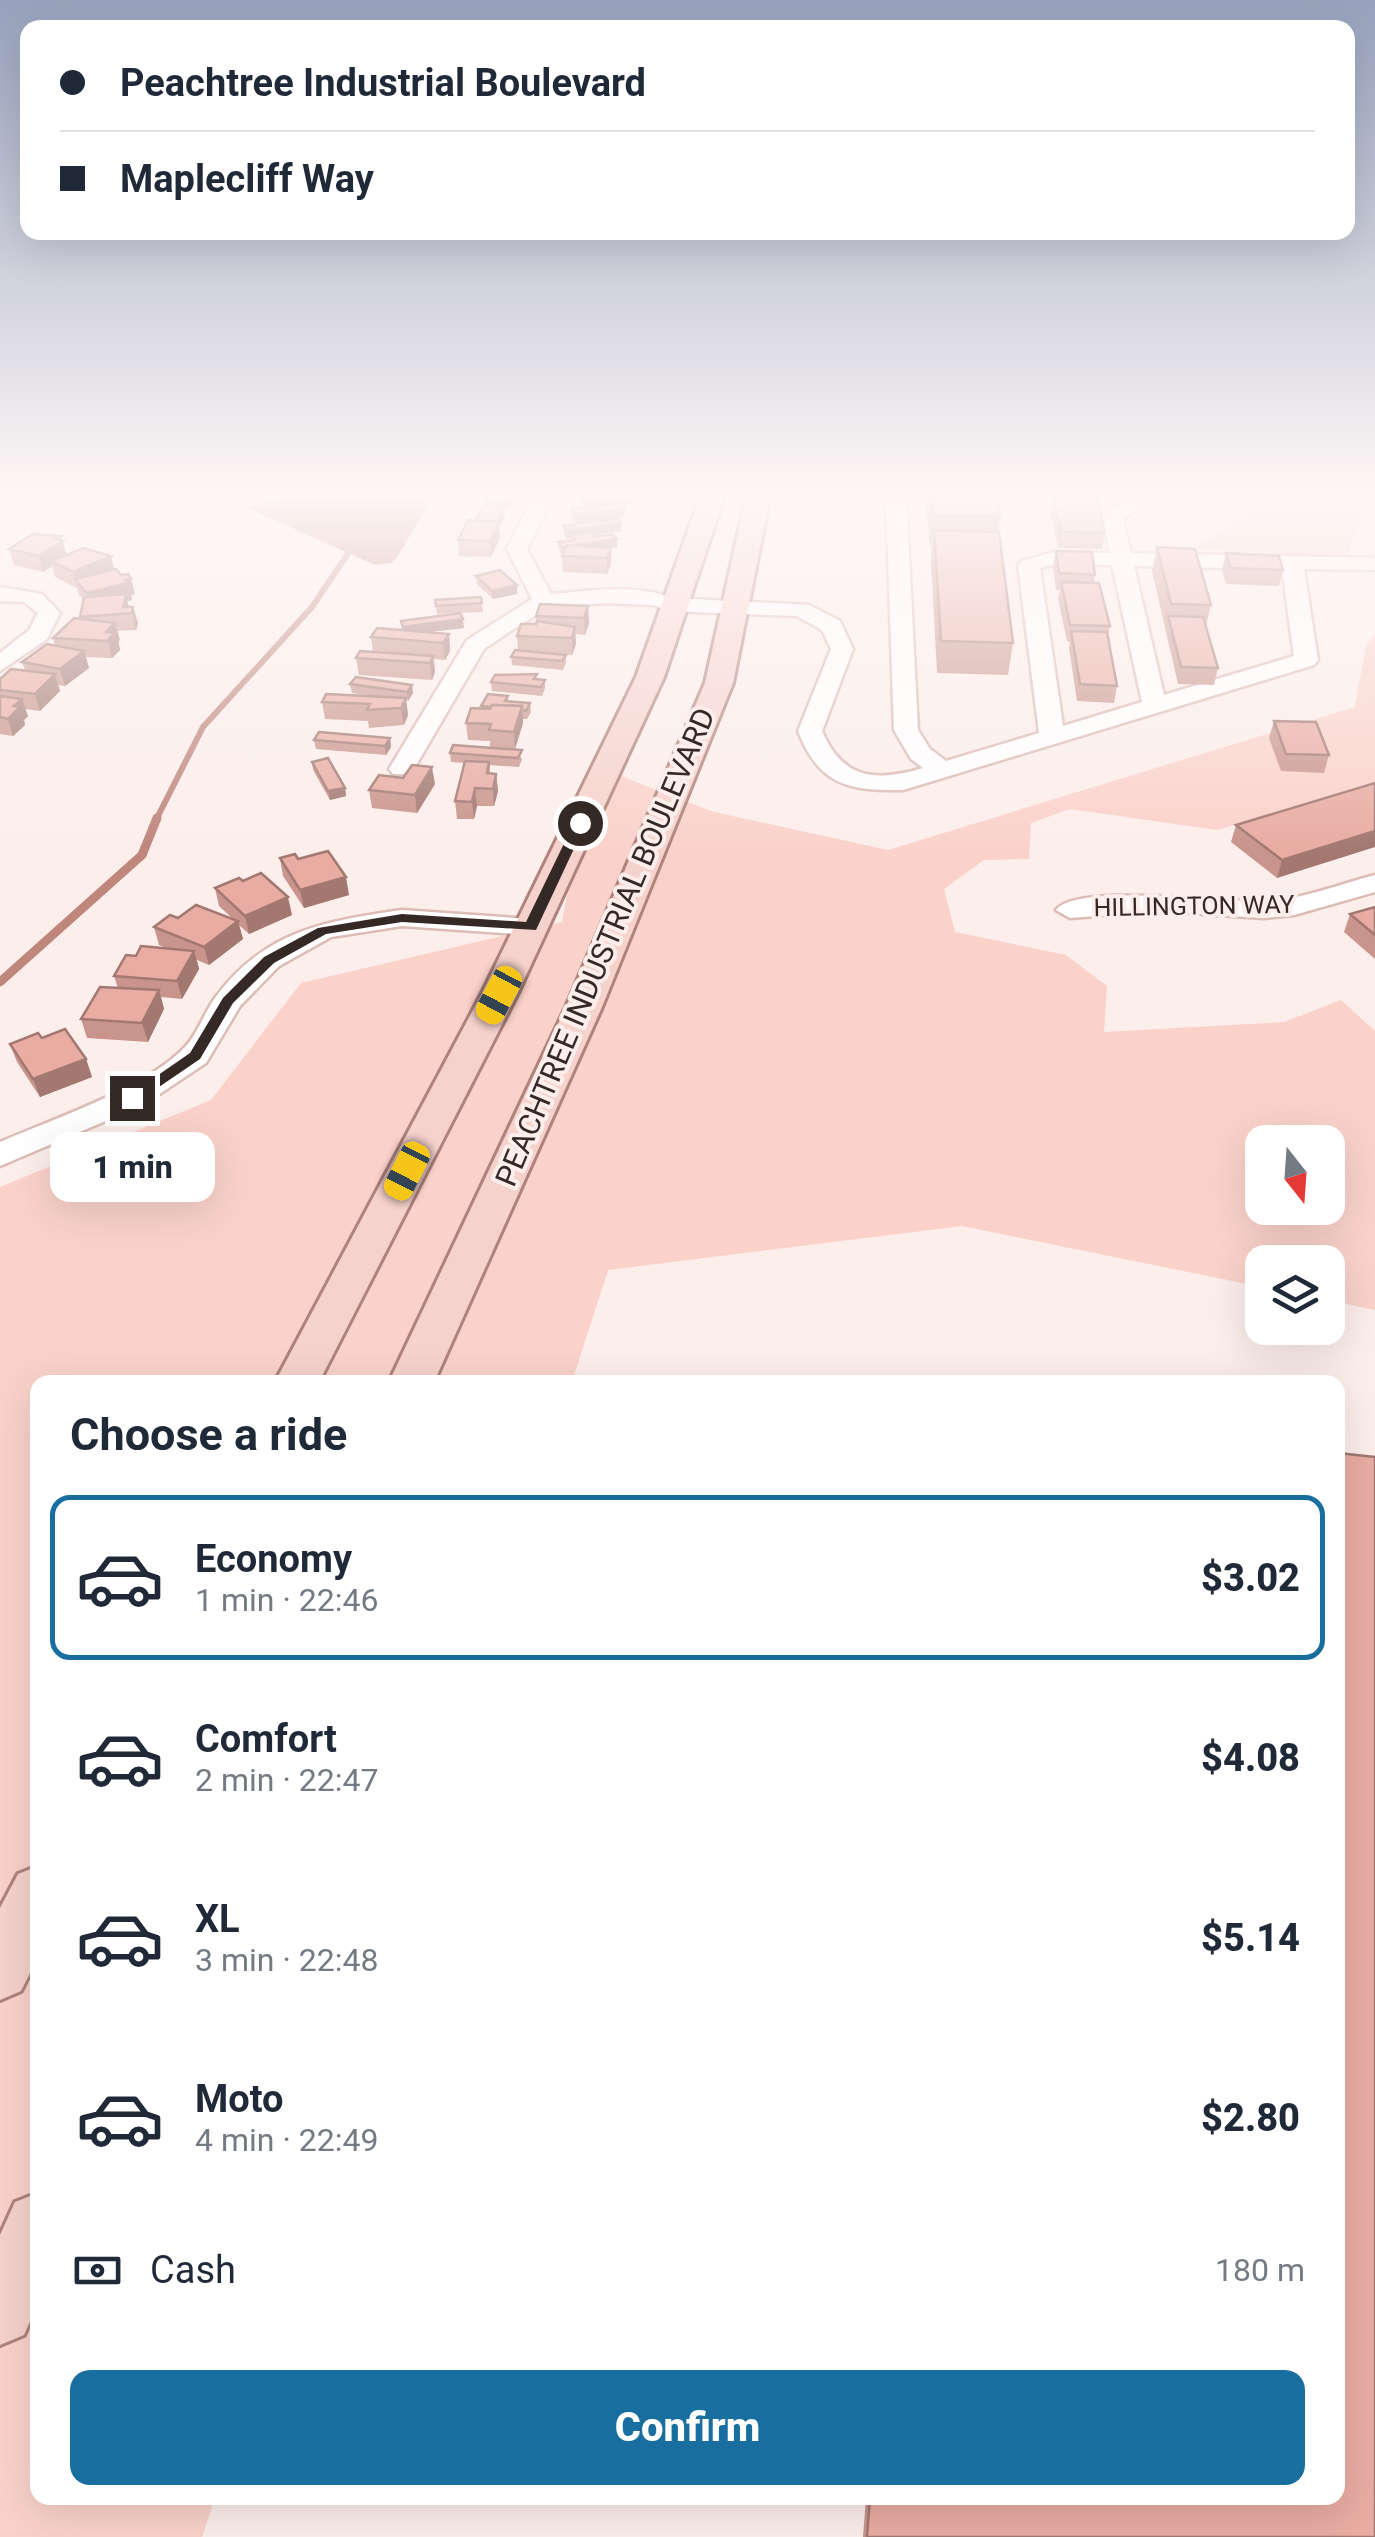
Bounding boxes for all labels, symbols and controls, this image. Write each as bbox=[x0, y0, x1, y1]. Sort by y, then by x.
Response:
text: Peachtree Industrial Boulevard bbox=[120, 61, 646, 105]
text: Maplecliff Way bbox=[120, 157, 374, 201]
street label: PEACHTREE INDUSTRIAL BOULEVARD bbox=[488, 703, 722, 1191]
route start bbox=[558, 801, 603, 846]
street label: HILLINGTON WAY bbox=[1093, 890, 1295, 922]
car bbox=[472, 961, 526, 1029]
route end bbox=[110, 1076, 155, 1121]
north arrow bbox=[1245, 1125, 1345, 1225]
map controls bbox=[1245, 1125, 1345, 1345]
callout: 1 min bbox=[49, 1133, 214, 1203]
car bbox=[380, 1137, 434, 1205]
text: 1 min bbox=[92, 1148, 173, 1186]
button: layers bbox=[1245, 1245, 1345, 1345]
text: Choose a ride bbox=[70, 1408, 347, 1461]
icon: car bbox=[75, 1533, 165, 1623]
text: Economy bbox=[195, 1537, 352, 1581]
text: $3.02 bbox=[1201, 1556, 1300, 1600]
text: 1 min · 22:46 bbox=[195, 1581, 378, 1619]
icon: car bbox=[75, 1713, 165, 1803]
text: Comfort bbox=[195, 1717, 337, 1761]
text: $4.08 bbox=[1201, 1736, 1300, 1780]
text: 2 min · 22:47 bbox=[195, 1761, 378, 1799]
icon: car bbox=[75, 1893, 165, 1983]
text: XL bbox=[195, 1897, 240, 1941]
text: $5.14 bbox=[1201, 1916, 1300, 1960]
text: 3 min · 22:48 bbox=[195, 1941, 378, 1979]
icon: car bbox=[75, 2073, 165, 2163]
text: Moto bbox=[195, 2077, 284, 2121]
text: $2.80 bbox=[1201, 2096, 1300, 2140]
text: 4 min · 22:49 bbox=[195, 2121, 378, 2159]
icon: cash bbox=[70, 2243, 125, 2298]
text: Cash bbox=[150, 2248, 236, 2292]
text: 180 m bbox=[1215, 2251, 1305, 2289]
button: Confirm bbox=[70, 2370, 1305, 2485]

